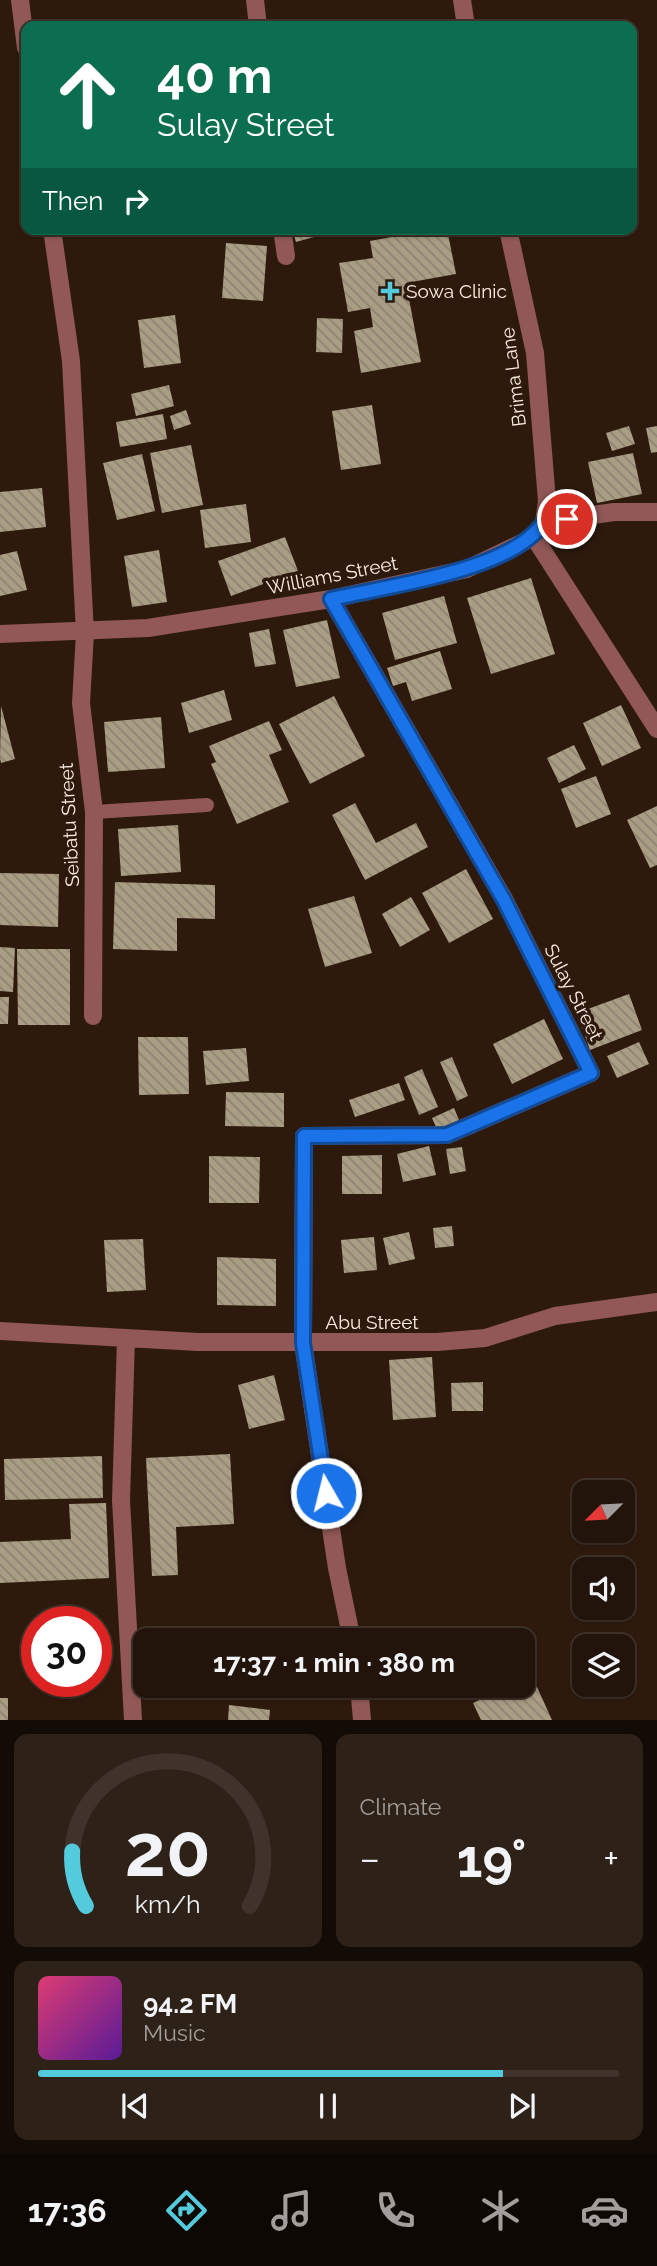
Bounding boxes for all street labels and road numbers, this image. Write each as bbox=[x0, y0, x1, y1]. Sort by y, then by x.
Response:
street label: Brima Lane bbox=[496, 326, 530, 428]
street label: Williams Street bbox=[265, 551, 400, 598]
street label: Seibatu Street bbox=[55, 762, 83, 887]
street label: Sulay Street bbox=[540, 940, 608, 1044]
street label: Abu Street bbox=[325, 1311, 419, 1333]

